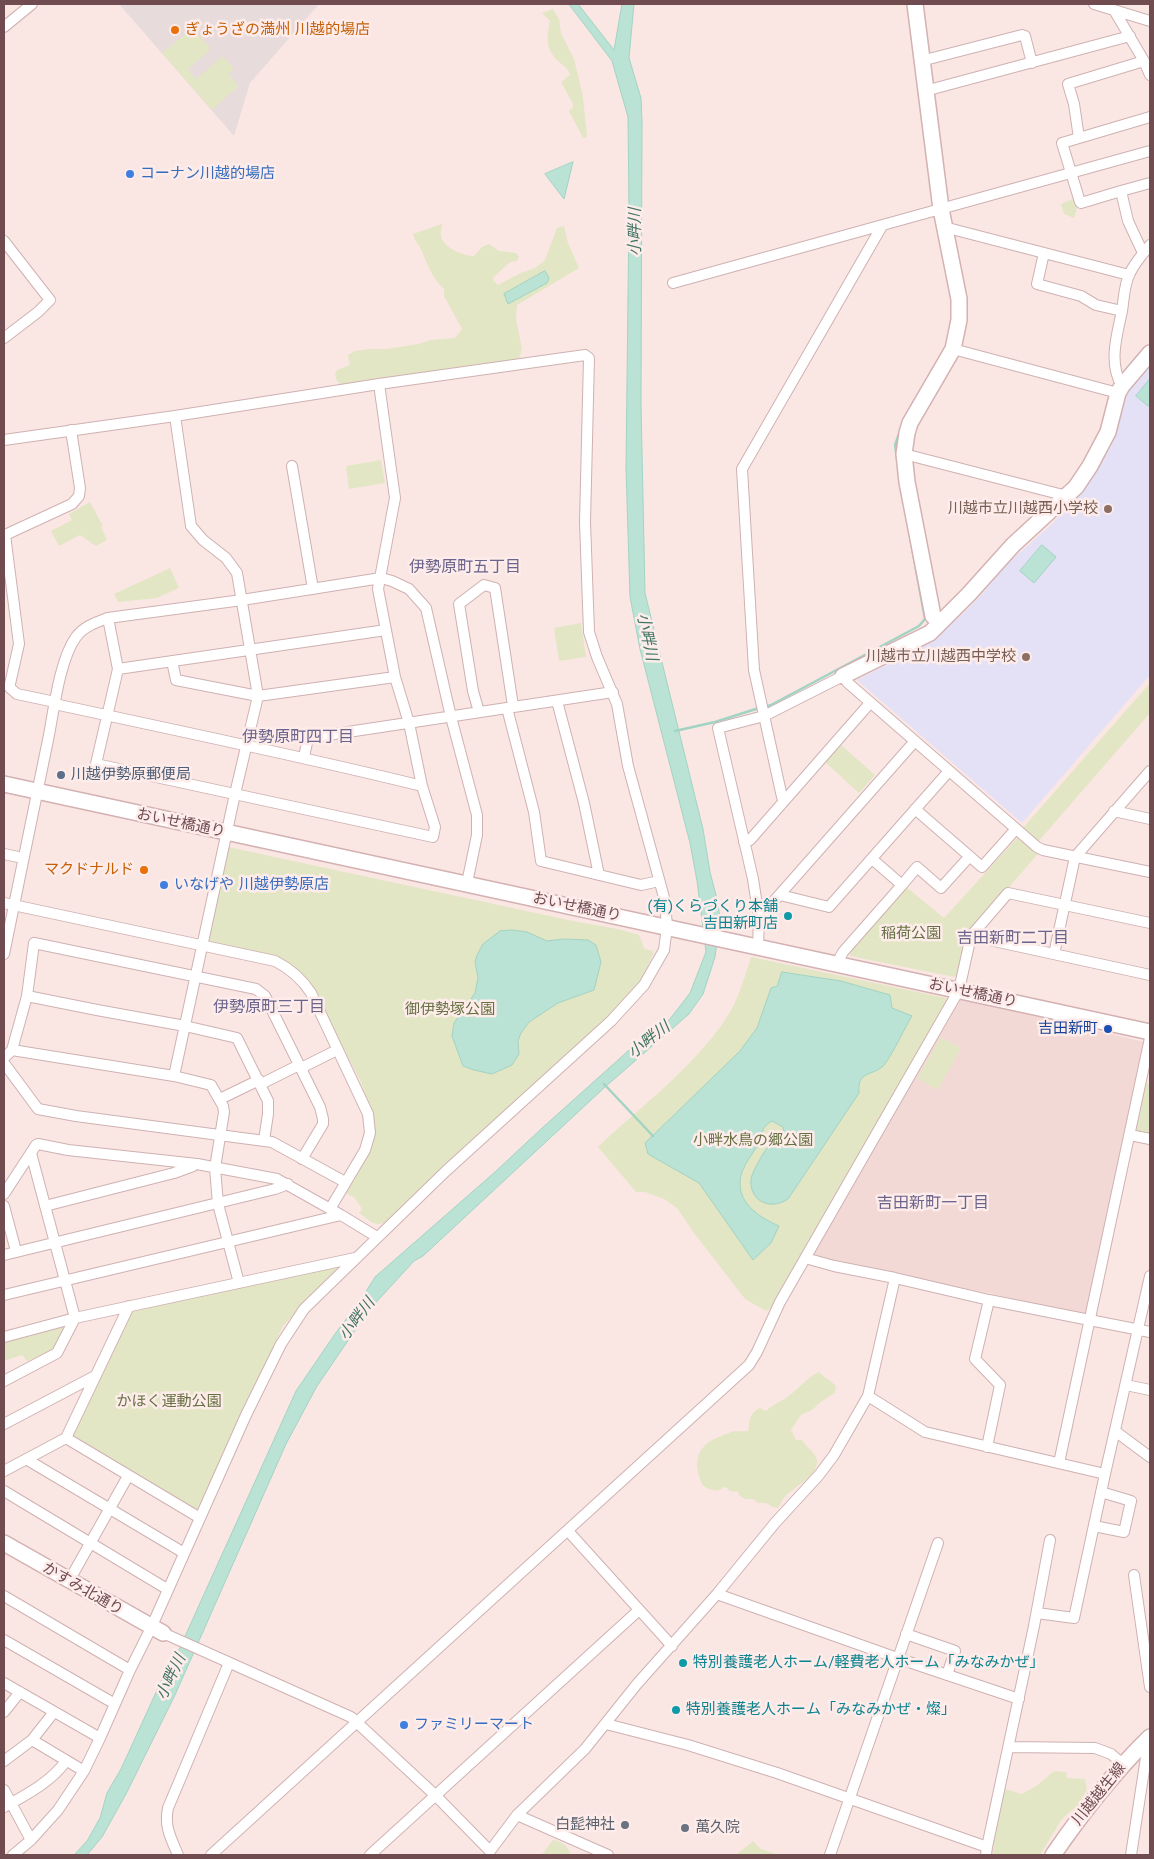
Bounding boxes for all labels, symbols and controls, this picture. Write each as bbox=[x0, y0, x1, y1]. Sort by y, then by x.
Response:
place label: ぎょうざの満州 川越的場店 bbox=[185, 21, 370, 39]
marker: ぎょうざの満州 川越的場店 bbox=[169, 24, 181, 36]
place label: コーナン川越的場店 bbox=[140, 165, 275, 183]
marker: コーナン川越的場店 bbox=[124, 168, 136, 180]
water label: 小畔川 bbox=[625, 208, 645, 256]
place label: 川越市立川越西小学校 bbox=[948, 500, 1098, 518]
marker: 川越市立川越西小学校 bbox=[1102, 503, 1114, 515]
district label: 伊勢原町五丁目 bbox=[409, 557, 521, 577]
water label: 小畔川 bbox=[633, 612, 661, 662]
place label: 川越市立川越西中学校 bbox=[866, 648, 1016, 666]
marker: 川越市立川越西中学校 bbox=[1020, 651, 1032, 663]
district label: 伊勢原町四丁目 bbox=[242, 727, 354, 747]
place label: 川越伊勢原郵便局 bbox=[71, 766, 191, 784]
marker: 川越伊勢原郵便局 bbox=[55, 769, 67, 781]
street label: おいせ橋通り bbox=[135, 805, 227, 841]
place label: マクドナルド bbox=[44, 861, 134, 879]
marker: マクドナルド bbox=[138, 864, 150, 876]
place label: いなげや 川越伊勢原店 bbox=[174, 876, 329, 894]
marker: いなげや 川越伊勢原店 bbox=[158, 879, 170, 891]
street label: おいせ橋通り bbox=[531, 889, 623, 925]
place label: (有)くらづくり本舗 吉田新町店 bbox=[648, 898, 778, 933]
marker: (有)くらづくり本舗 吉田新町店 bbox=[782, 910, 794, 922]
park label: 稲荷公園 bbox=[881, 925, 941, 943]
district label: 吉田新町二丁目 bbox=[957, 928, 1069, 948]
street label: おいせ橋通り bbox=[927, 975, 1019, 1011]
district label: 伊勢原町三丁目 bbox=[213, 997, 325, 1017]
park label: 御伊勢塚公園 bbox=[405, 1001, 495, 1019]
water label: 小畔川 bbox=[624, 1018, 674, 1062]
place label: 吉田新町 bbox=[1038, 1020, 1098, 1038]
marker: 吉田新町 bbox=[1102, 1023, 1114, 1035]
park label: 小畔水鳥の郷公園 bbox=[693, 1132, 813, 1150]
district label: 吉田新町一丁目 bbox=[877, 1193, 989, 1213]
water label: 小畔川 bbox=[335, 1294, 379, 1344]
park label: かほく運動公園 bbox=[117, 1393, 221, 1411]
street label: かすみ北通り bbox=[40, 1559, 126, 1619]
water label: 小畔川 bbox=[152, 1651, 190, 1703]
place label: 特別養護老人ホーム/軽費老人ホーム「みなみかぜ」 bbox=[693, 1654, 1045, 1672]
marker: 特別養護老人ホーム/軽費老人ホーム「みなみかぜ」 bbox=[677, 1657, 689, 1669]
place label: 特別養護老人ホーム「みなみかぜ・燦」 bbox=[686, 1701, 956, 1719]
marker: 特別養護老人ホーム「みなみかぜ・燦」 bbox=[670, 1704, 682, 1716]
place label: ファミリーマート bbox=[414, 1716, 534, 1734]
marker: ファミリーマート bbox=[398, 1719, 410, 1731]
street label: 川越越生線 bbox=[1068, 1759, 1130, 1829]
place label: 白髭神社 bbox=[555, 1816, 615, 1834]
marker: 白髭神社 bbox=[619, 1819, 631, 1831]
place label: 萬久院 bbox=[695, 1819, 740, 1837]
marker: 萬久院 bbox=[679, 1822, 691, 1834]

